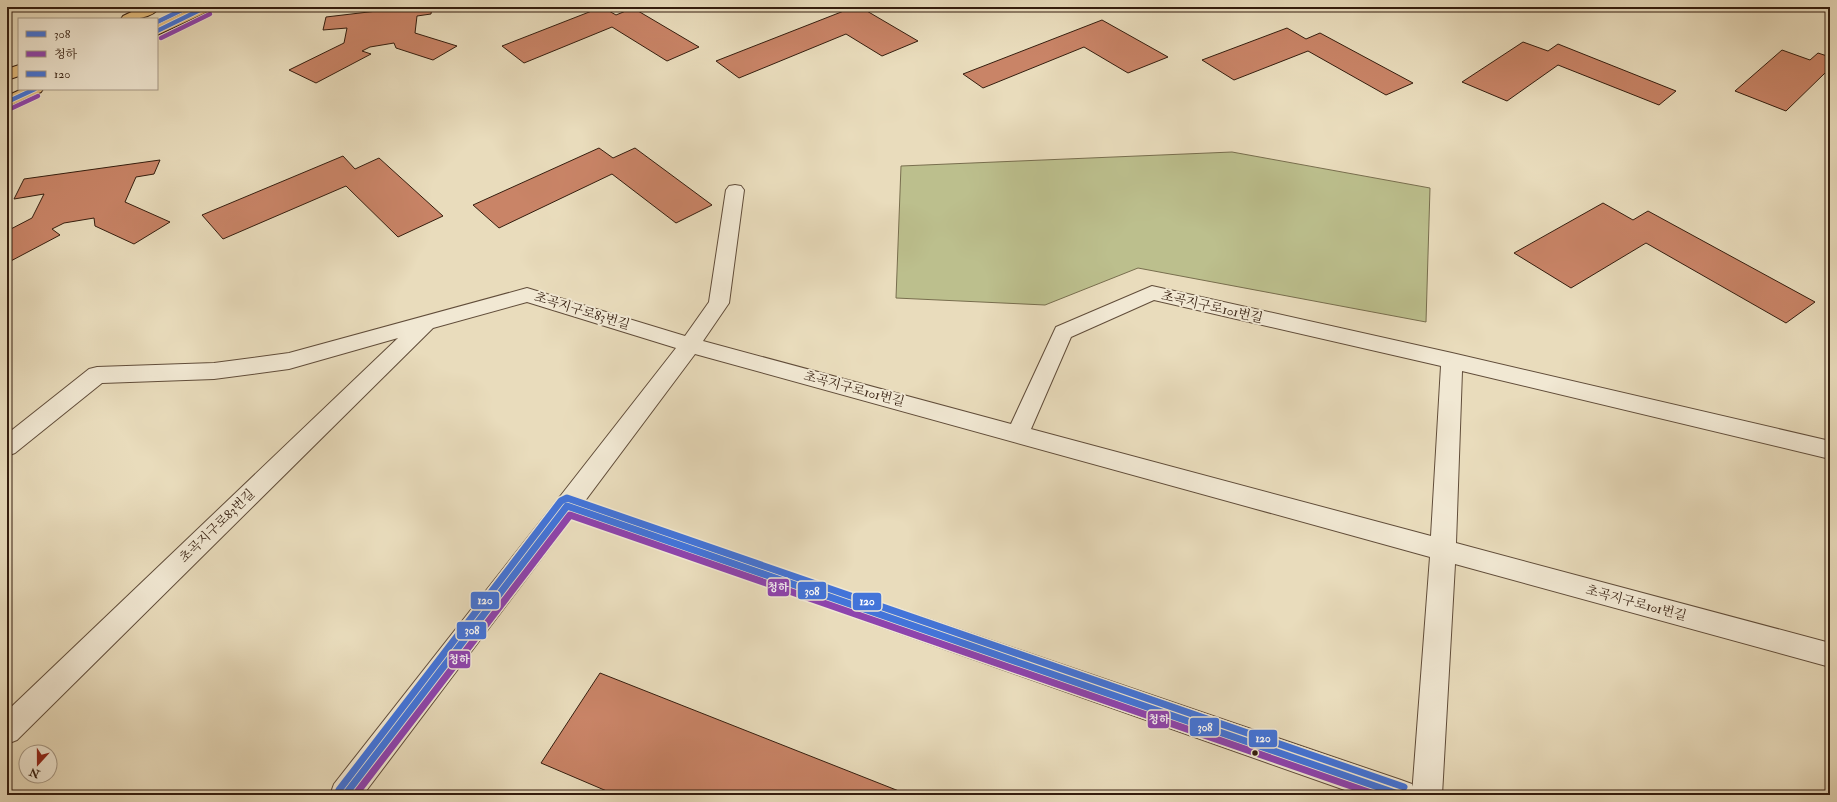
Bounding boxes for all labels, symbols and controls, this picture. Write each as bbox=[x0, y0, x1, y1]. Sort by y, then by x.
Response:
legend bbox=[18, 18, 158, 90]
text: 308 bbox=[54, 27, 71, 42]
text: 청하 bbox=[54, 47, 78, 62]
text: 120 bbox=[54, 67, 71, 82]
street label: 초곡지구로101번길 bbox=[1160, 288, 1264, 326]
street label: 초곡지구로83번길 bbox=[532, 289, 632, 333]
street label: 초곡지구로101번길 bbox=[802, 368, 906, 410]
street label: 초곡지구로83번길 bbox=[176, 486, 258, 566]
line badge: 청하 bbox=[767, 578, 790, 597]
text: 청하 bbox=[767, 581, 789, 594]
line badge: 308 bbox=[797, 581, 827, 600]
street label: 초곡지구로101번길 bbox=[1584, 582, 1688, 624]
text: 308 bbox=[804, 585, 820, 598]
line badge: 120 bbox=[470, 591, 500, 610]
line badge: 120 bbox=[852, 592, 882, 611]
text: 120 bbox=[477, 594, 493, 607]
text: 120 bbox=[859, 595, 875, 608]
line badge: 308 bbox=[456, 621, 487, 640]
text: 308 bbox=[464, 624, 480, 637]
line badge: 청하 bbox=[448, 650, 471, 669]
text: 청하 bbox=[448, 653, 470, 666]
line badge: 청하 bbox=[1147, 710, 1170, 729]
text: 청하 bbox=[1148, 713, 1170, 726]
line badge: 308 bbox=[1189, 717, 1220, 737]
text: 308 bbox=[1197, 721, 1213, 734]
line badge: 120 bbox=[1248, 729, 1278, 748]
text: 120 bbox=[1255, 732, 1271, 745]
north arrow bbox=[18, 744, 58, 784]
unlabelled marker bbox=[1250, 748, 1260, 758]
text: N bbox=[27, 765, 42, 781]

